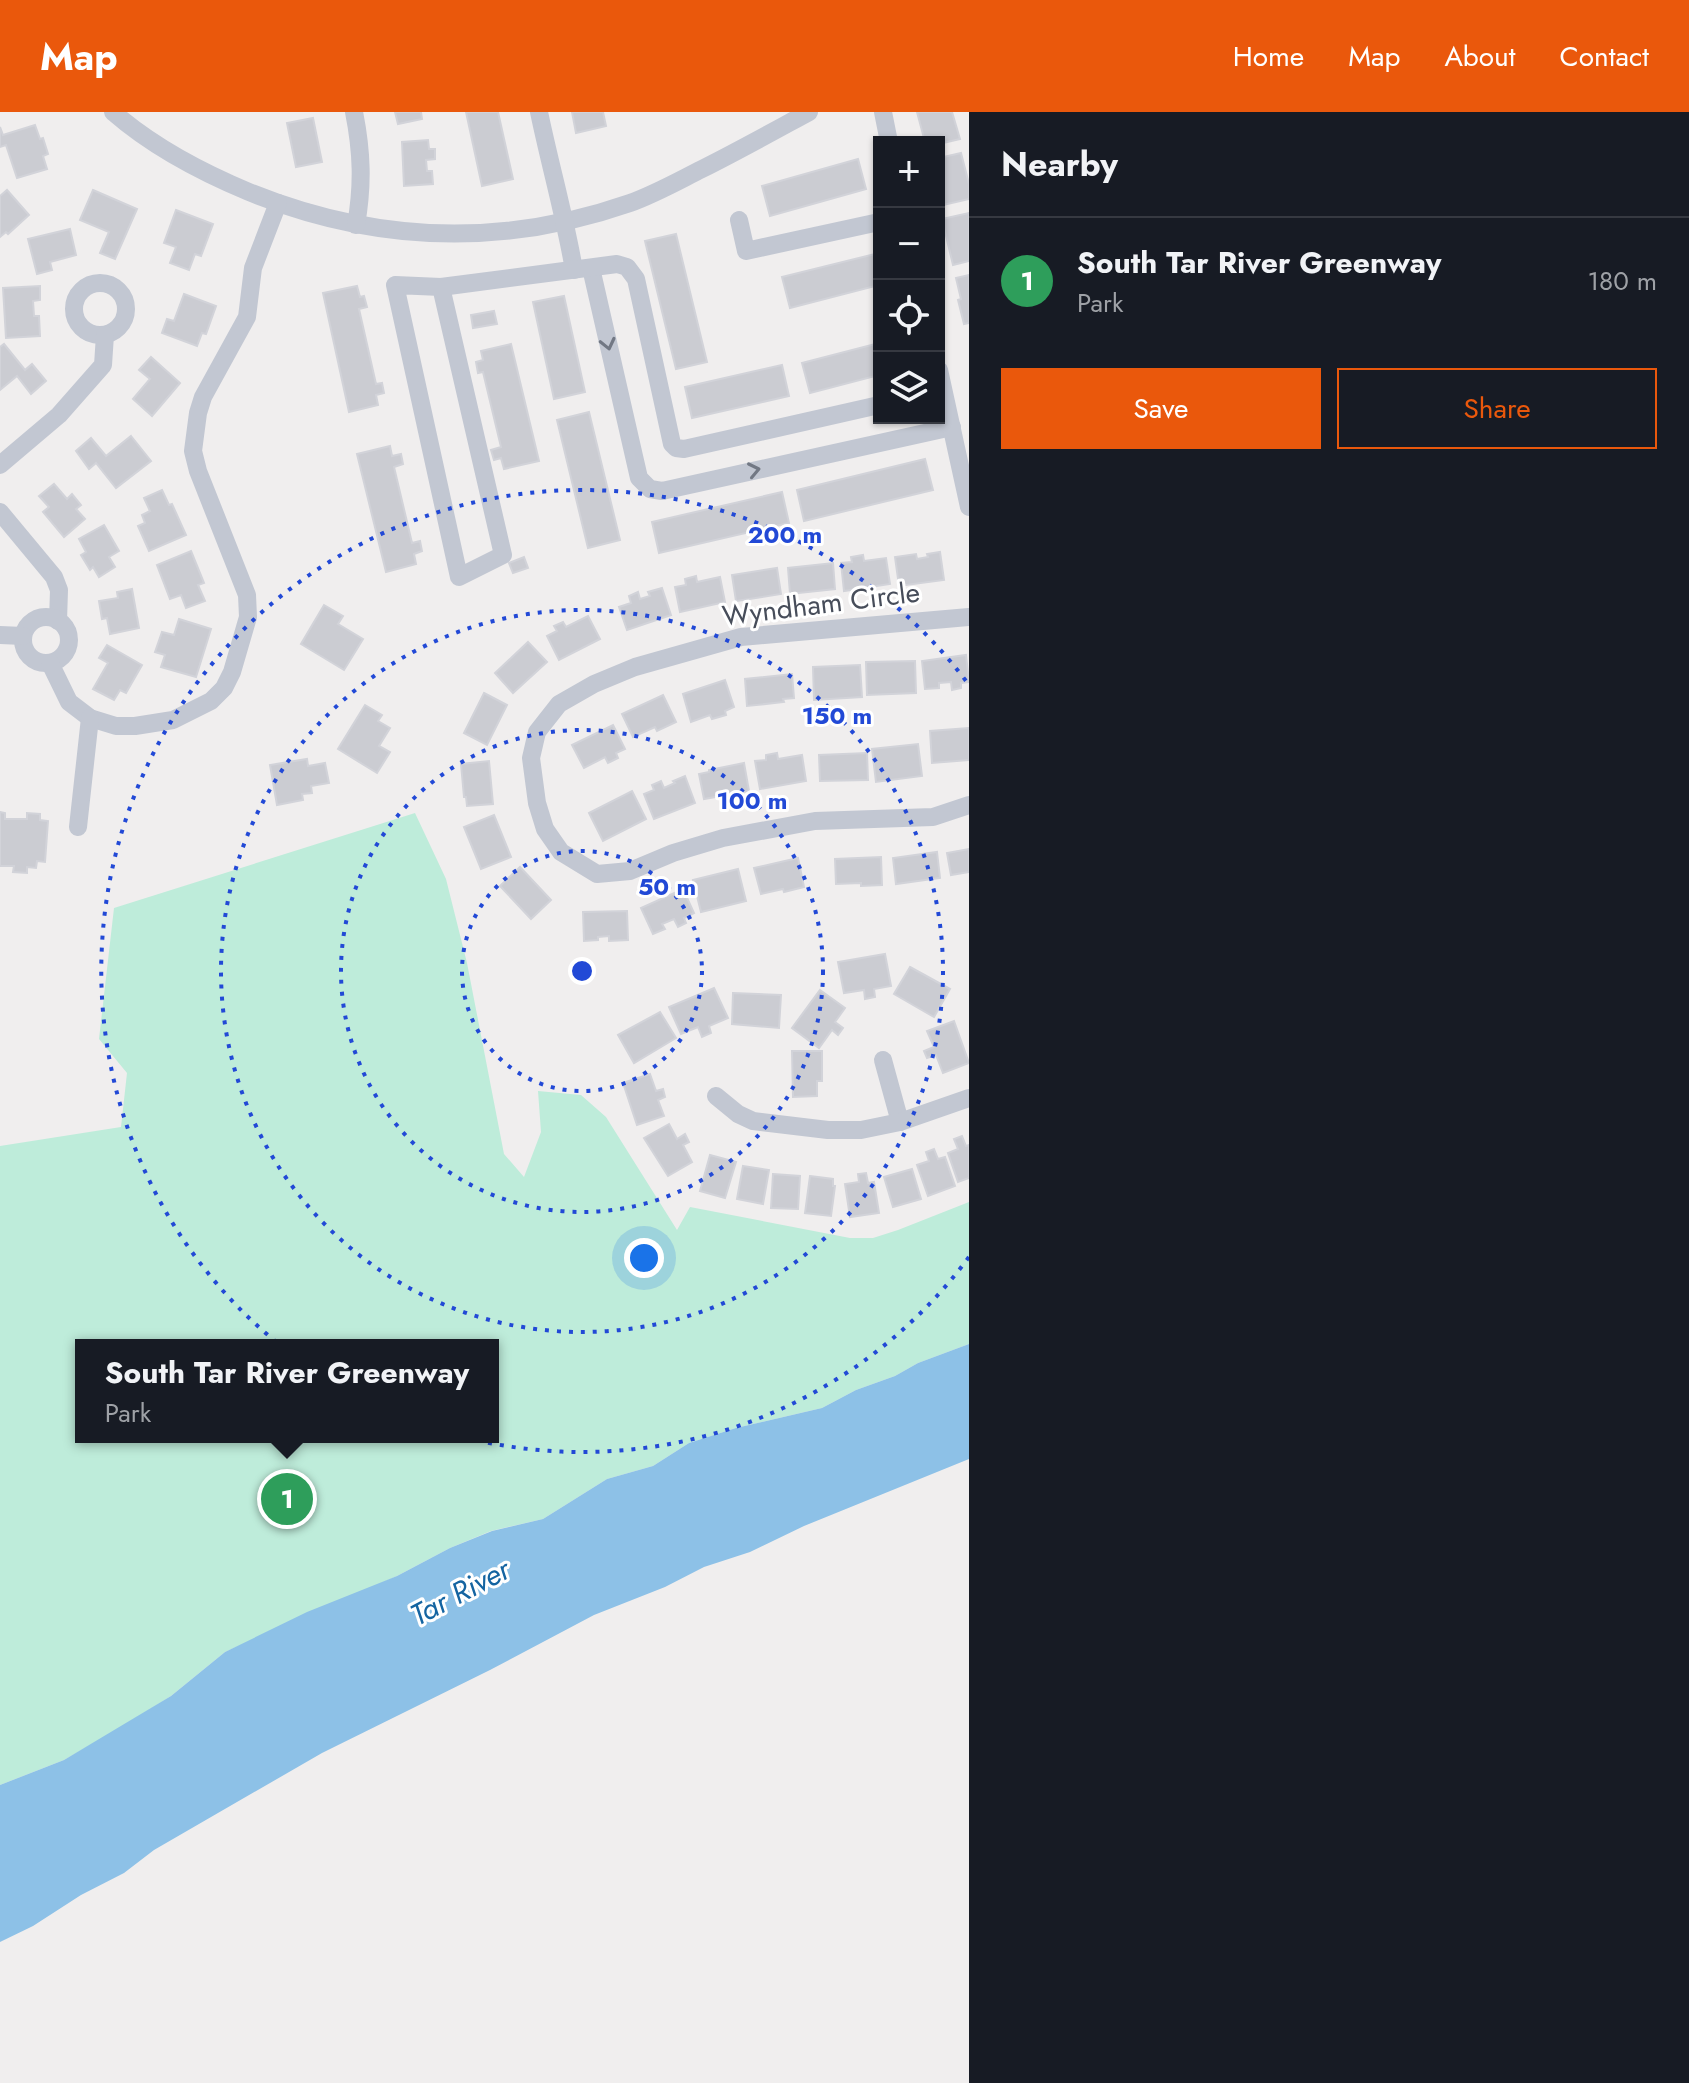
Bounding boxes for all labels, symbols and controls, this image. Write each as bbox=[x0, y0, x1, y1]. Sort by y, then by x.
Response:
text: Map bbox=[40, 29, 118, 84]
text: Home bbox=[1233, 36, 1304, 77]
text: Map bbox=[1348, 36, 1400, 77]
text: About bbox=[1444, 36, 1516, 77]
text: Contact bbox=[1560, 36, 1649, 77]
map controls bbox=[873, 136, 945, 424]
button: + bbox=[873, 136, 945, 208]
text: Nearby bbox=[1001, 140, 1118, 189]
button: − bbox=[873, 208, 945, 280]
text: South Tar River Greenway bbox=[1077, 241, 1441, 284]
text: 1 bbox=[1020, 262, 1034, 300]
text: 180 m bbox=[1587, 262, 1657, 300]
button: locate bbox=[873, 280, 945, 352]
text: Park bbox=[1077, 284, 1123, 322]
one-way arrow bbox=[599, 336, 616, 350]
button: layers bbox=[873, 352, 945, 424]
button: Save bbox=[1001, 368, 1321, 449]
button: Share bbox=[1337, 368, 1657, 449]
one-way arrow bbox=[747, 462, 760, 479]
text: 200 m bbox=[748, 517, 822, 552]
street label: Wyndham Circle bbox=[720, 572, 922, 636]
text: 150 m bbox=[802, 698, 872, 733]
text: 100 m bbox=[717, 783, 787, 818]
text: 50 m bbox=[638, 869, 696, 904]
centre of rings bbox=[568, 957, 596, 985]
your location bbox=[624, 1238, 664, 1278]
popup bbox=[75, 1339, 499, 1443]
text: South Tar River Greenway bbox=[105, 1351, 469, 1394]
text: Park bbox=[105, 1394, 151, 1432]
pin: 1 bbox=[261, 1469, 313, 1529]
water label: Tar River bbox=[403, 1547, 519, 1636]

